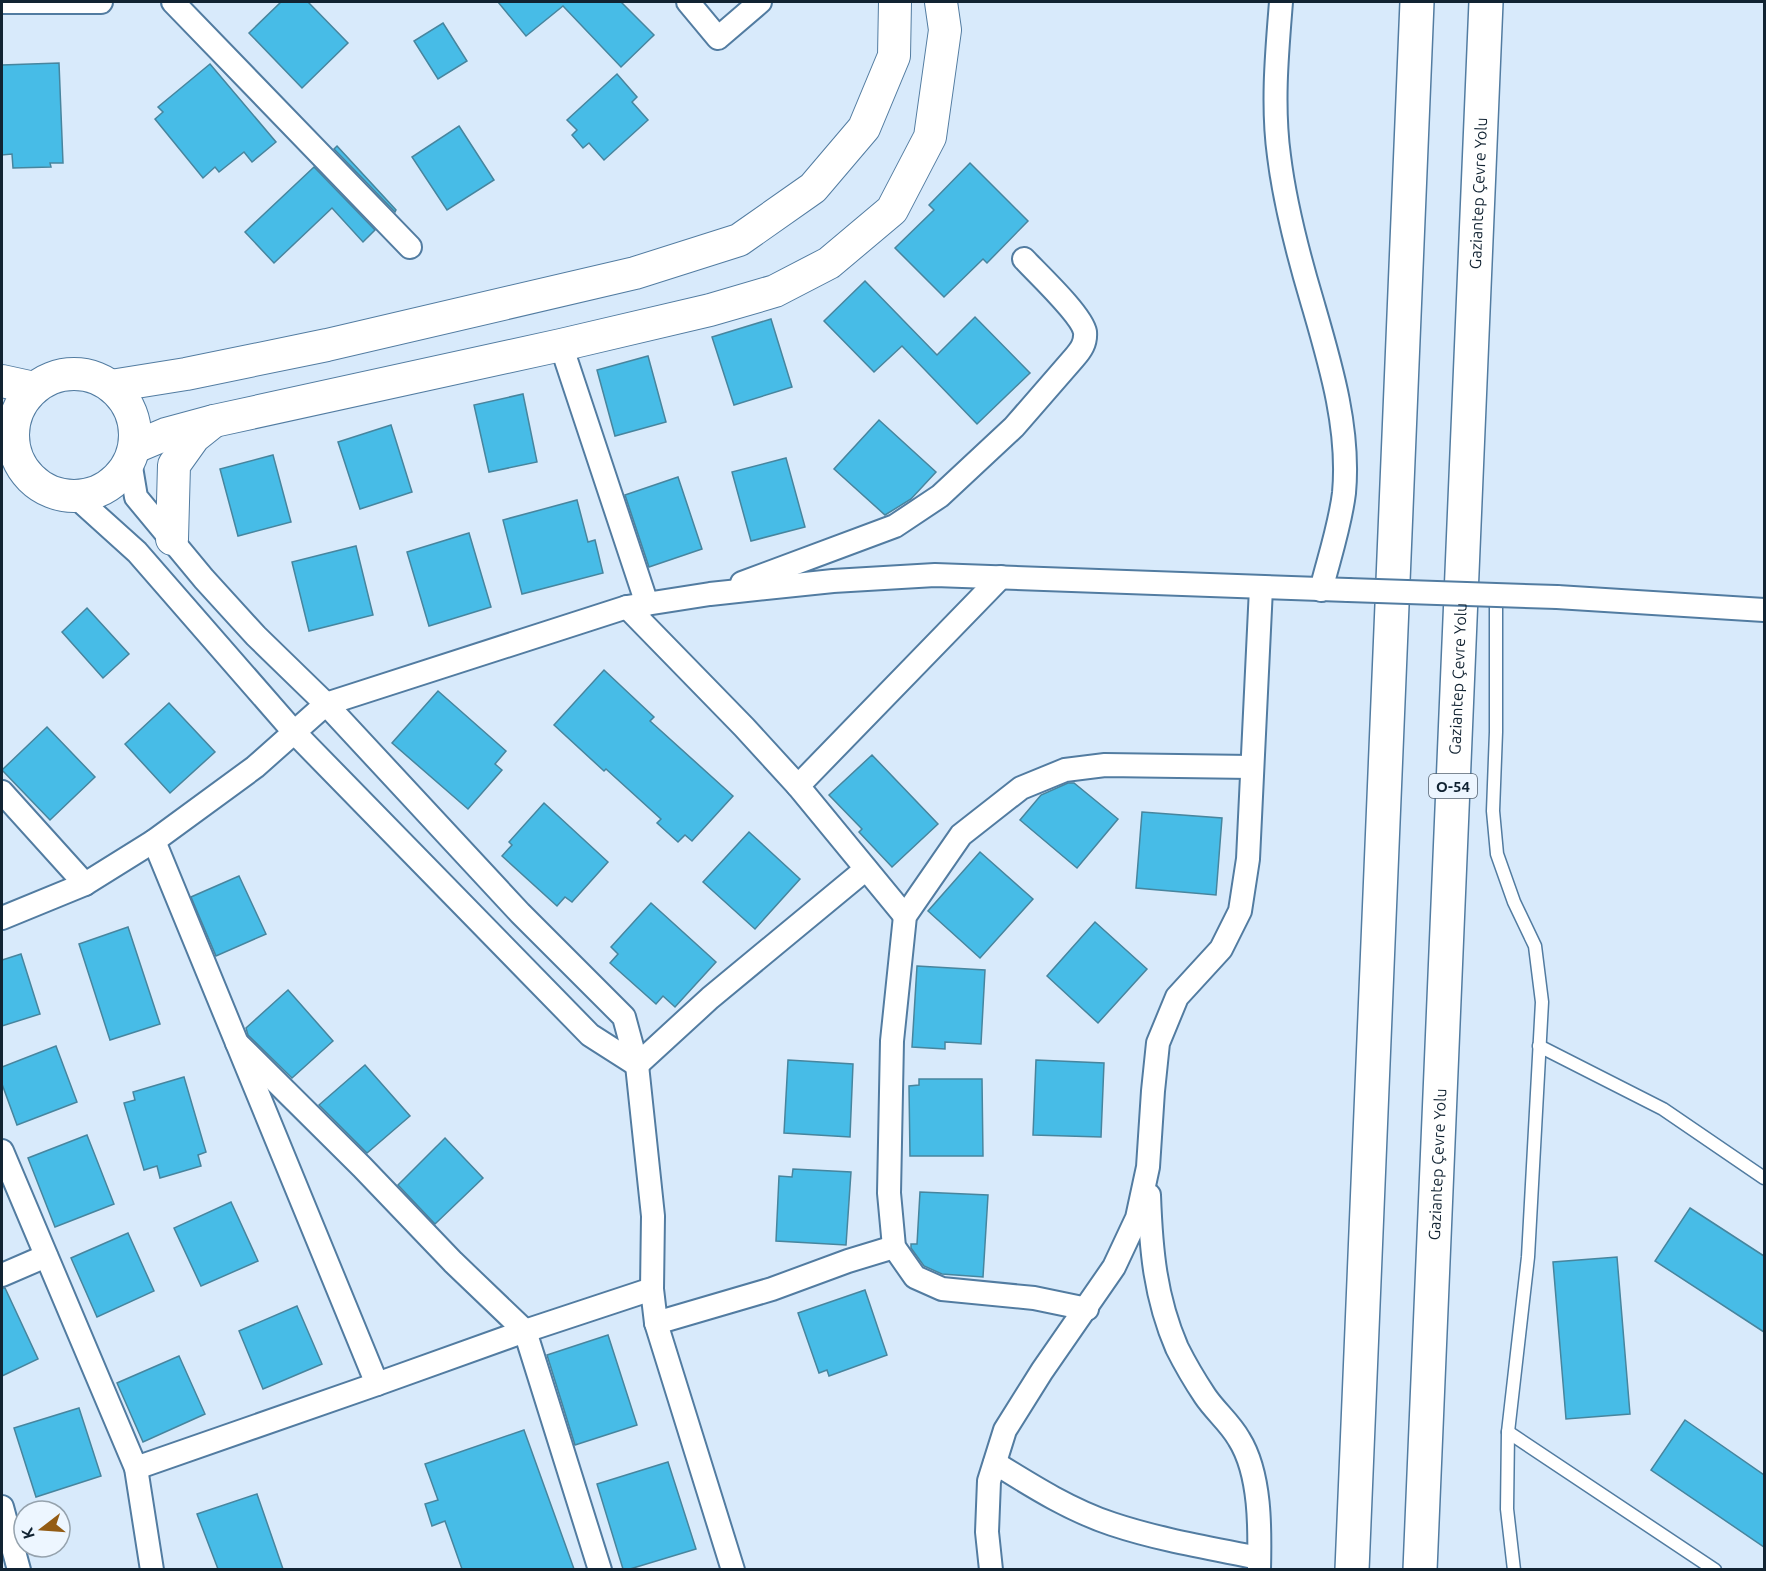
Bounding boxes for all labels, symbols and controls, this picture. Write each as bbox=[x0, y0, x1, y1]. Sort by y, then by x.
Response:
street label: Gaziantep Çevre Yolu bbox=[1466, 117, 1490, 270]
street label: Gaziantep Çevre Yolu bbox=[1445, 603, 1470, 755]
road number: O-54 bbox=[1429, 774, 1477, 798]
street label: Gaziantep Çevre Yolu bbox=[1425, 1088, 1449, 1241]
north arrow bbox=[12, 1499, 72, 1559]
text: K bbox=[17, 1525, 38, 1541]

